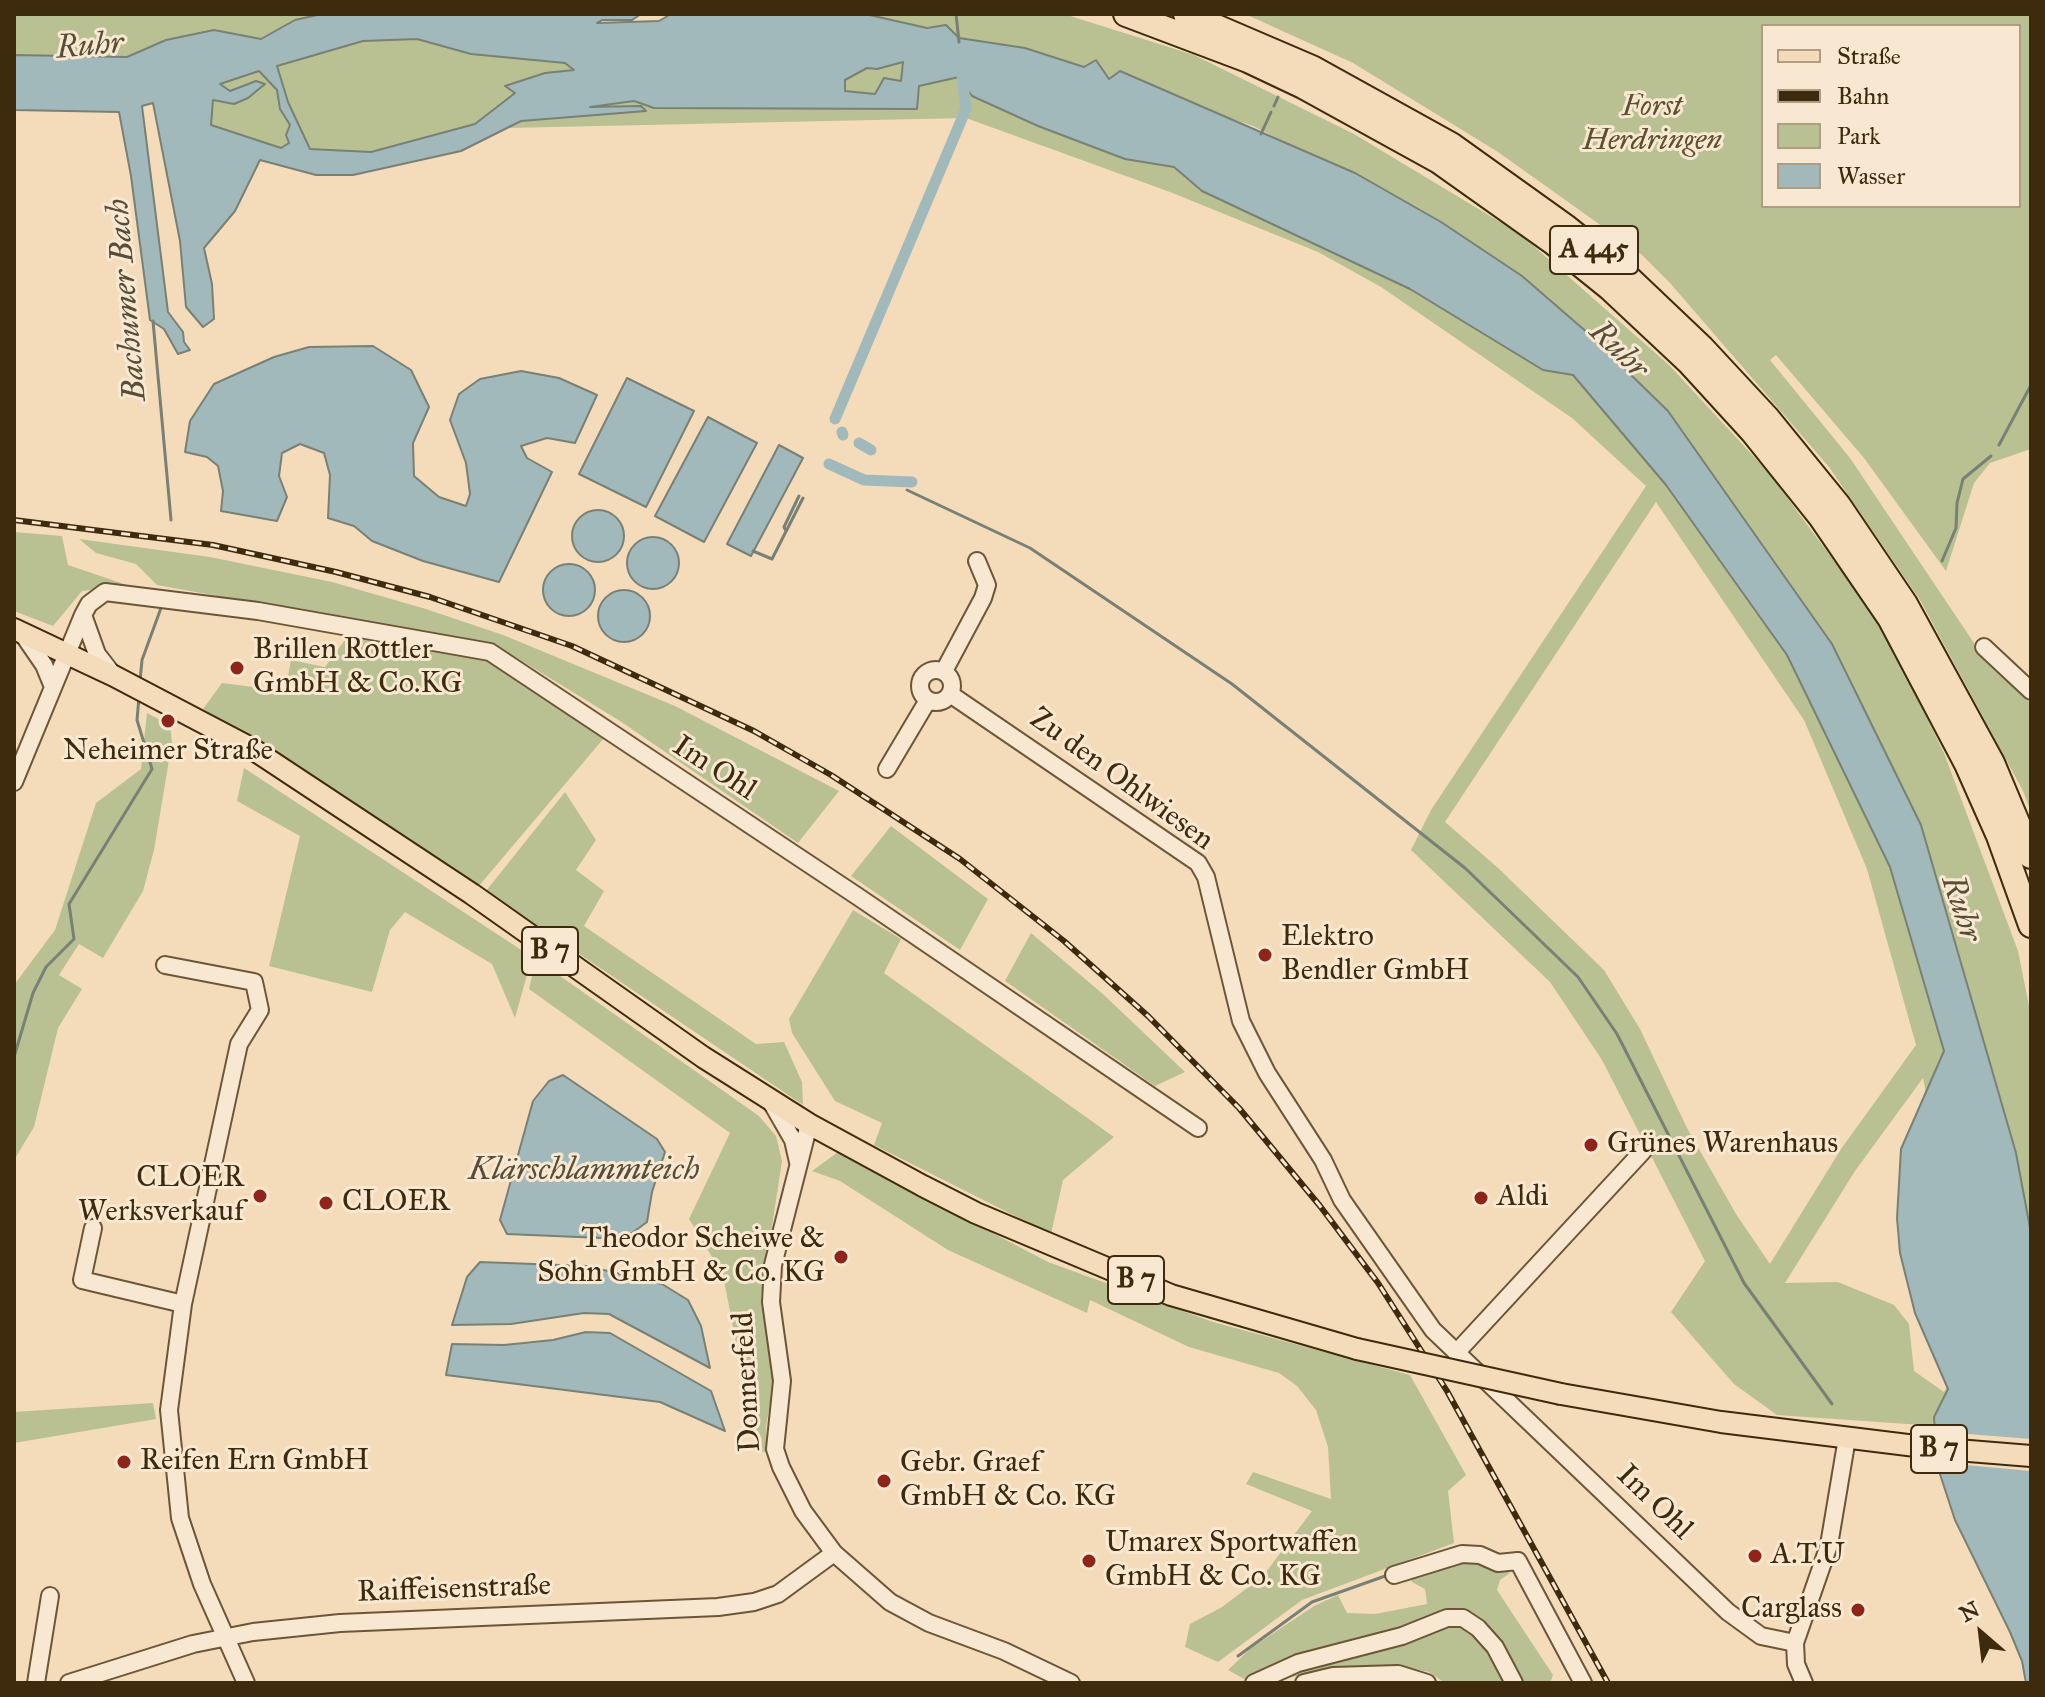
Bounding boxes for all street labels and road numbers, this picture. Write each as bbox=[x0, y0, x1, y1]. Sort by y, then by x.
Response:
road number: A 445 bbox=[1550, 226, 1638, 274]
street label: Zu den Ohlwiesen bbox=[1022, 701, 1220, 859]
street label: Im Ohl bbox=[666, 729, 762, 809]
road number: B 7 bbox=[522, 927, 578, 975]
road number: B 7 bbox=[1108, 1256, 1164, 1304]
street label: Donnerfeld bbox=[726, 1311, 770, 1453]
road number: B 7 bbox=[1911, 1425, 1967, 1473]
street label: Im Ohl bbox=[1608, 1458, 1700, 1548]
street label: Raiffeisenstraße bbox=[356, 1569, 552, 1611]

